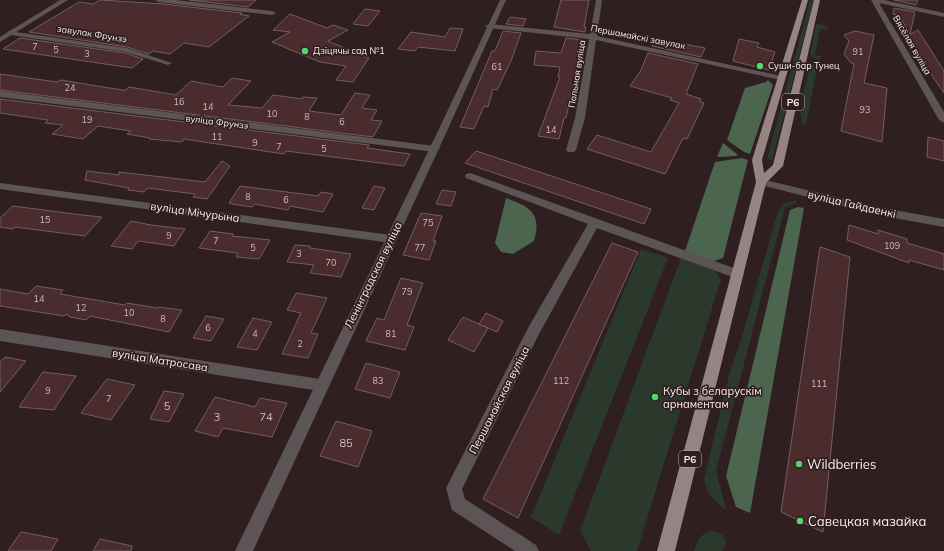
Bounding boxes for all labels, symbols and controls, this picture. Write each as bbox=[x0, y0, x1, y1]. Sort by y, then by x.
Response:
street label: Вясёлая вуліца bbox=[890, 13, 934, 77]
street label: Першамайскі завулак bbox=[590, 22, 687, 52]
street label: завулак Фрунзэ bbox=[56, 23, 128, 45]
street label: Польная вуліца bbox=[566, 39, 588, 109]
house number: 7 bbox=[32, 41, 38, 52]
house number: 5 bbox=[53, 44, 59, 55]
place label: Дзіцячы сад №1 bbox=[313, 45, 385, 56]
marker: Дзіцячы сад №1 bbox=[300, 46, 310, 56]
house number: 91 bbox=[853, 46, 863, 57]
house number: 3 bbox=[84, 48, 90, 59]
place label: Суши-бар Тунец bbox=[768, 60, 840, 72]
house number: 61 bbox=[492, 61, 502, 72]
marker: Суши-бар Тунец bbox=[755, 61, 765, 71]
house number: 24 bbox=[65, 82, 76, 93]
road number: Р6 bbox=[782, 94, 804, 110]
house number: 16 bbox=[174, 96, 184, 107]
house number: 14 bbox=[203, 101, 214, 112]
house number: 93 bbox=[860, 104, 870, 115]
house number: 10 bbox=[267, 108, 277, 119]
house number: 8 bbox=[304, 111, 310, 122]
street label: вуліца Фрунзэ bbox=[185, 112, 249, 132]
house number: 19 bbox=[82, 114, 92, 125]
house number: 6 bbox=[339, 116, 345, 127]
house number: 14 bbox=[546, 124, 557, 135]
house number: 11 bbox=[212, 131, 222, 142]
house number: 9 bbox=[252, 137, 258, 148]
house number: 7 bbox=[276, 141, 282, 152]
house number: 5 bbox=[321, 143, 327, 154]
street label: вуліца Гайдаенкі bbox=[807, 187, 897, 221]
house number: 8 bbox=[245, 191, 251, 202]
house number: 6 bbox=[283, 194, 289, 205]
street label: вуліца Мічурына bbox=[150, 199, 240, 225]
house number: 15 bbox=[40, 214, 51, 225]
house number: 75 bbox=[423, 217, 434, 228]
street label: Ленінградская вуліца bbox=[341, 219, 405, 331]
house number: 9 bbox=[166, 230, 172, 241]
house number: 7 bbox=[213, 235, 219, 246]
house number: 109 bbox=[884, 240, 900, 251]
house number: 5 bbox=[250, 242, 256, 253]
house number: 77 bbox=[415, 242, 425, 253]
house number: 3 bbox=[296, 248, 302, 259]
house number: 70 bbox=[326, 257, 336, 268]
house number: 79 bbox=[402, 286, 412, 297]
house number: 14 bbox=[34, 293, 45, 304]
house number: 12 bbox=[76, 302, 86, 313]
house number: 10 bbox=[124, 307, 134, 318]
house number: 8 bbox=[160, 313, 166, 324]
house number: 6 bbox=[205, 322, 211, 333]
house number: 4 bbox=[252, 328, 258, 339]
house number: 81 bbox=[386, 328, 396, 339]
house number: 2 bbox=[297, 338, 303, 349]
street label: Першамайская вуліца bbox=[466, 344, 532, 456]
street label: вуліца Матросава bbox=[111, 346, 209, 374]
house number: 83 bbox=[373, 375, 383, 386]
house number: 112 bbox=[553, 375, 569, 386]
house number: 111 bbox=[811, 378, 827, 389]
place label: Кубы з беларускім арнаментам bbox=[663, 384, 762, 411]
house number: 9 bbox=[45, 385, 51, 396]
marker: Кубы з беларускім арнаментам bbox=[650, 392, 660, 402]
house number: 7 bbox=[106, 393, 112, 404]
house number: 5 bbox=[164, 399, 171, 413]
house number: 3 bbox=[214, 410, 220, 424]
house number: 74 bbox=[259, 410, 273, 424]
house number: 85 bbox=[339, 436, 353, 450]
road number: Р6 bbox=[679, 451, 701, 467]
place label: Wildberries bbox=[807, 456, 876, 472]
marker: Wildberries bbox=[794, 459, 804, 469]
place label: Савецкая мазайка bbox=[808, 513, 926, 529]
marker: Савецкая мазайка bbox=[795, 516, 805, 526]

